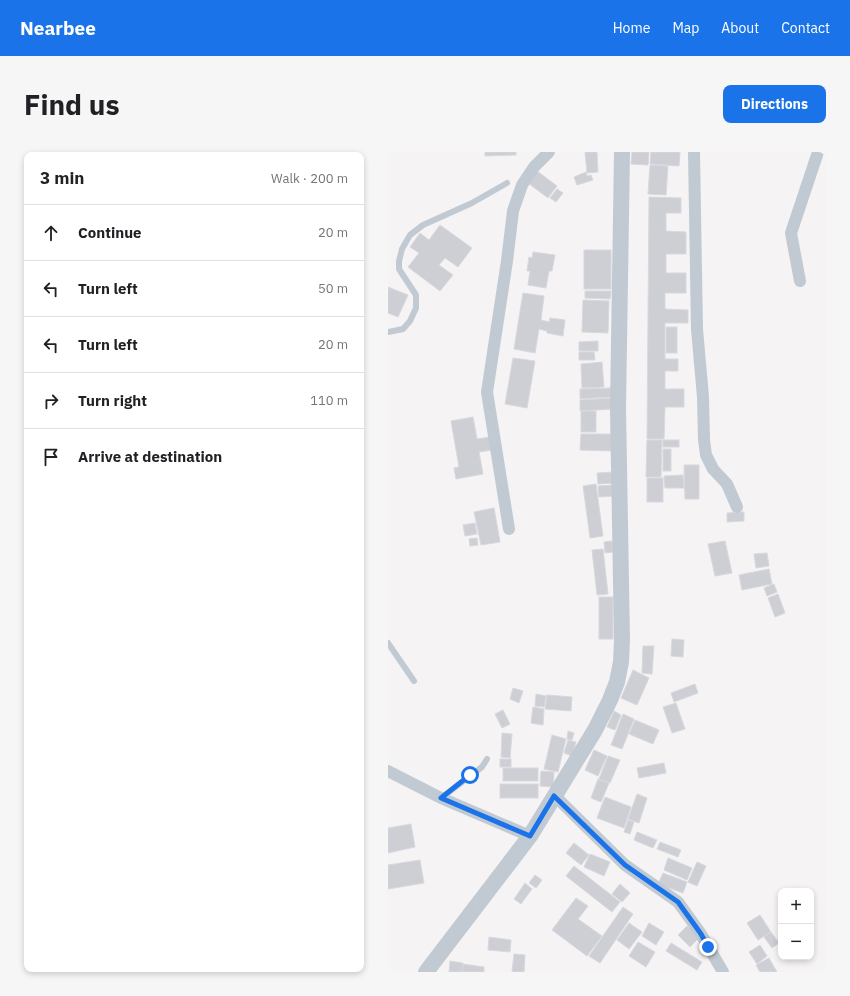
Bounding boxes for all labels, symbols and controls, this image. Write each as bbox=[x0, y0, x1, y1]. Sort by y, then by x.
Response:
text: Nearbee bbox=[20, 16, 96, 40]
text: Home bbox=[613, 19, 650, 37]
text: Map bbox=[672, 19, 699, 37]
text: About bbox=[721, 19, 759, 37]
text: Contact bbox=[781, 19, 830, 37]
button: Directions bbox=[723, 85, 826, 123]
text: Find us bbox=[24, 86, 120, 123]
text: 3 min bbox=[40, 167, 84, 189]
text: Walk · 200 m bbox=[271, 170, 348, 187]
icon: ahead bbox=[40, 222, 62, 244]
text: Continue bbox=[78, 223, 142, 242]
text: 20 m bbox=[318, 224, 348, 241]
icon: left bbox=[40, 278, 62, 300]
text: Turn left bbox=[78, 279, 138, 298]
text: 50 m bbox=[318, 280, 348, 297]
icon: left bbox=[40, 334, 62, 356]
text: Turn left bbox=[78, 335, 138, 354]
text: 20 m bbox=[318, 336, 348, 353]
icon: right bbox=[40, 390, 62, 412]
text: Turn right bbox=[78, 391, 147, 410]
text: 110 m bbox=[310, 392, 348, 409]
icon: arrive bbox=[40, 446, 62, 468]
text: Arrive at destination bbox=[78, 447, 222, 466]
route start bbox=[461, 766, 479, 784]
map controls bbox=[778, 888, 814, 960]
button: + bbox=[778, 888, 814, 924]
button: − bbox=[778, 924, 814, 960]
route end bbox=[699, 938, 717, 956]

